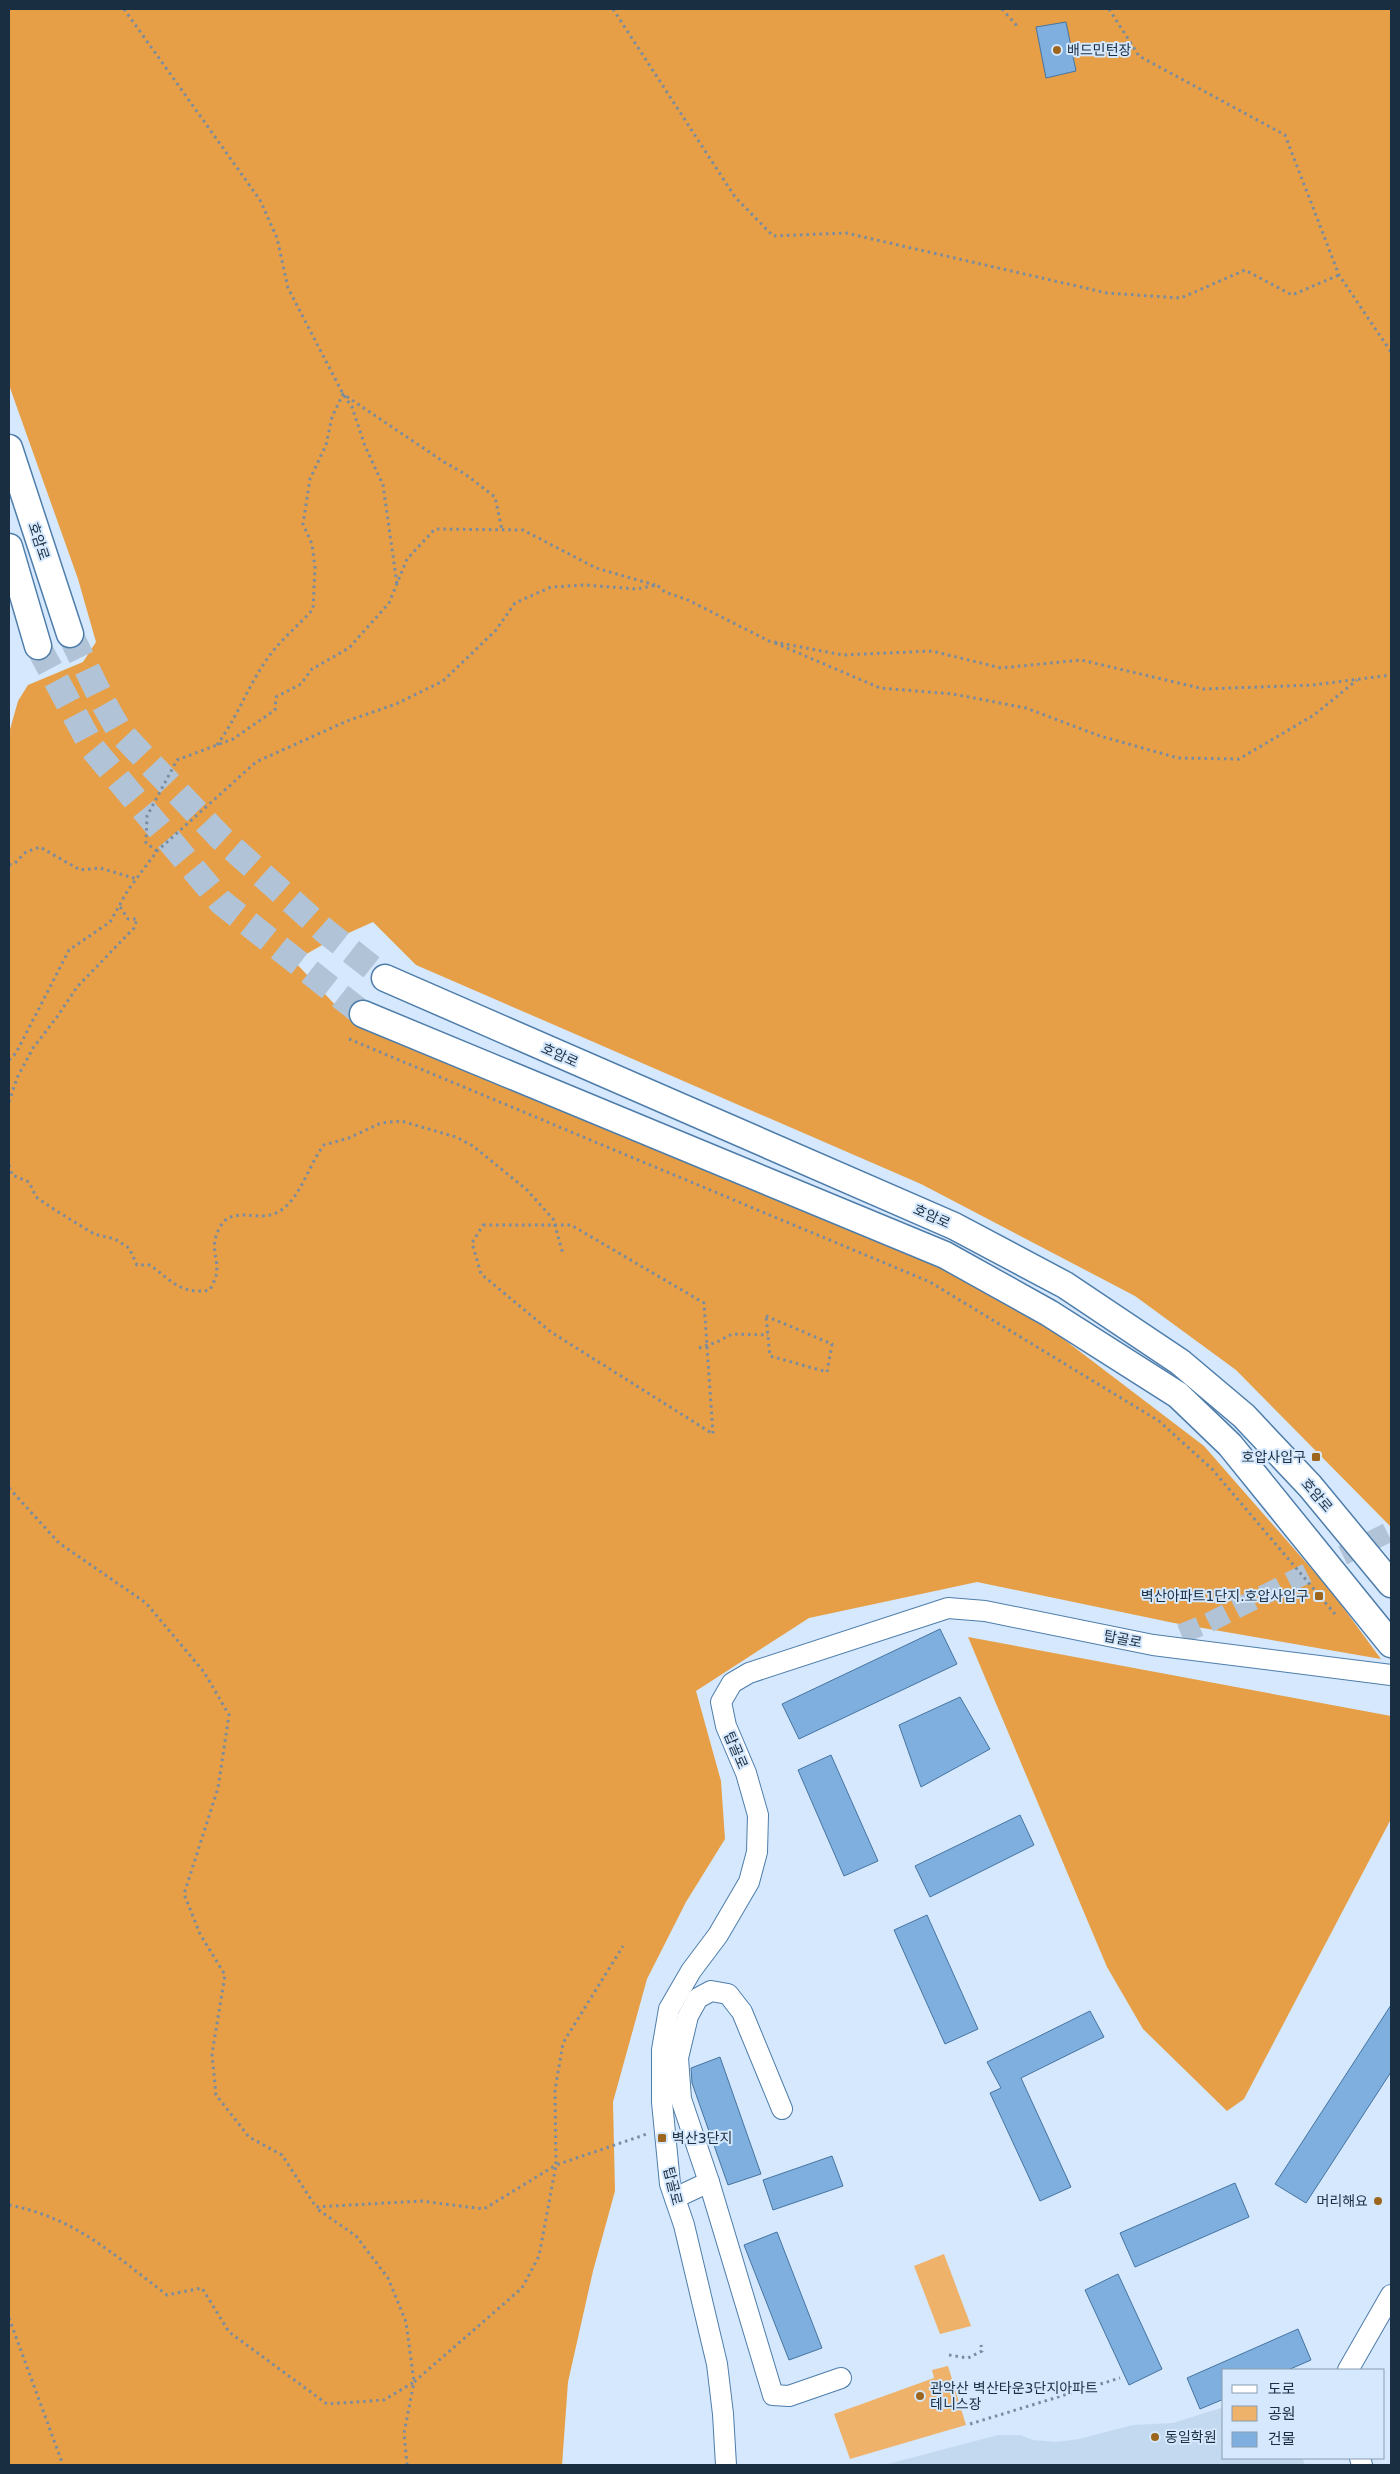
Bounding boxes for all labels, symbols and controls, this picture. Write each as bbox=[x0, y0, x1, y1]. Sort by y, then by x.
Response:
place label: 배드민턴장 bbox=[1067, 42, 1132, 58]
marker: 배드민턴장 bbox=[1051, 44, 1063, 56]
street label: 호암로 bbox=[25, 520, 53, 562]
street label: 호암로 bbox=[539, 1040, 581, 1070]
street label: 호암로 bbox=[911, 1201, 953, 1231]
place label: 호압사입구 bbox=[1242, 1449, 1306, 1465]
marker: 호압사입구 bbox=[1310, 1451, 1322, 1463]
street label: 호암로 bbox=[1298, 1475, 1336, 1515]
place label: 벽산아파트1단지.호압사입구 bbox=[1141, 1588, 1309, 1604]
marker: 벽산아파트1단지.호압사입구 bbox=[1313, 1590, 1325, 1602]
street label: 탑골로 bbox=[1103, 1627, 1144, 1651]
street label: 탑골로 bbox=[721, 1729, 751, 1771]
place label: 벽산3단지 bbox=[672, 2130, 732, 2146]
marker: 벽산3단지 bbox=[656, 2132, 668, 2144]
street label: 탑골로 bbox=[661, 2165, 685, 2207]
place label: 머리해요 bbox=[1316, 2193, 1368, 2209]
marker: 머리해요 bbox=[1372, 2195, 1384, 2207]
legend bbox=[1222, 2369, 1385, 2459]
place label: 관악산 벽산타운3단지아파트 테니스장 bbox=[930, 2380, 1098, 2412]
text: 도로 bbox=[1268, 2380, 1296, 2398]
marker: 관악산 벽산타운3단지아파트 테니스장 bbox=[914, 2390, 926, 2402]
text: 공원 bbox=[1268, 2405, 1296, 2423]
place label: 동일학원 bbox=[1165, 2429, 1217, 2445]
text: 건물 bbox=[1268, 2430, 1296, 2448]
marker: 동일학원 bbox=[1149, 2431, 1161, 2443]

